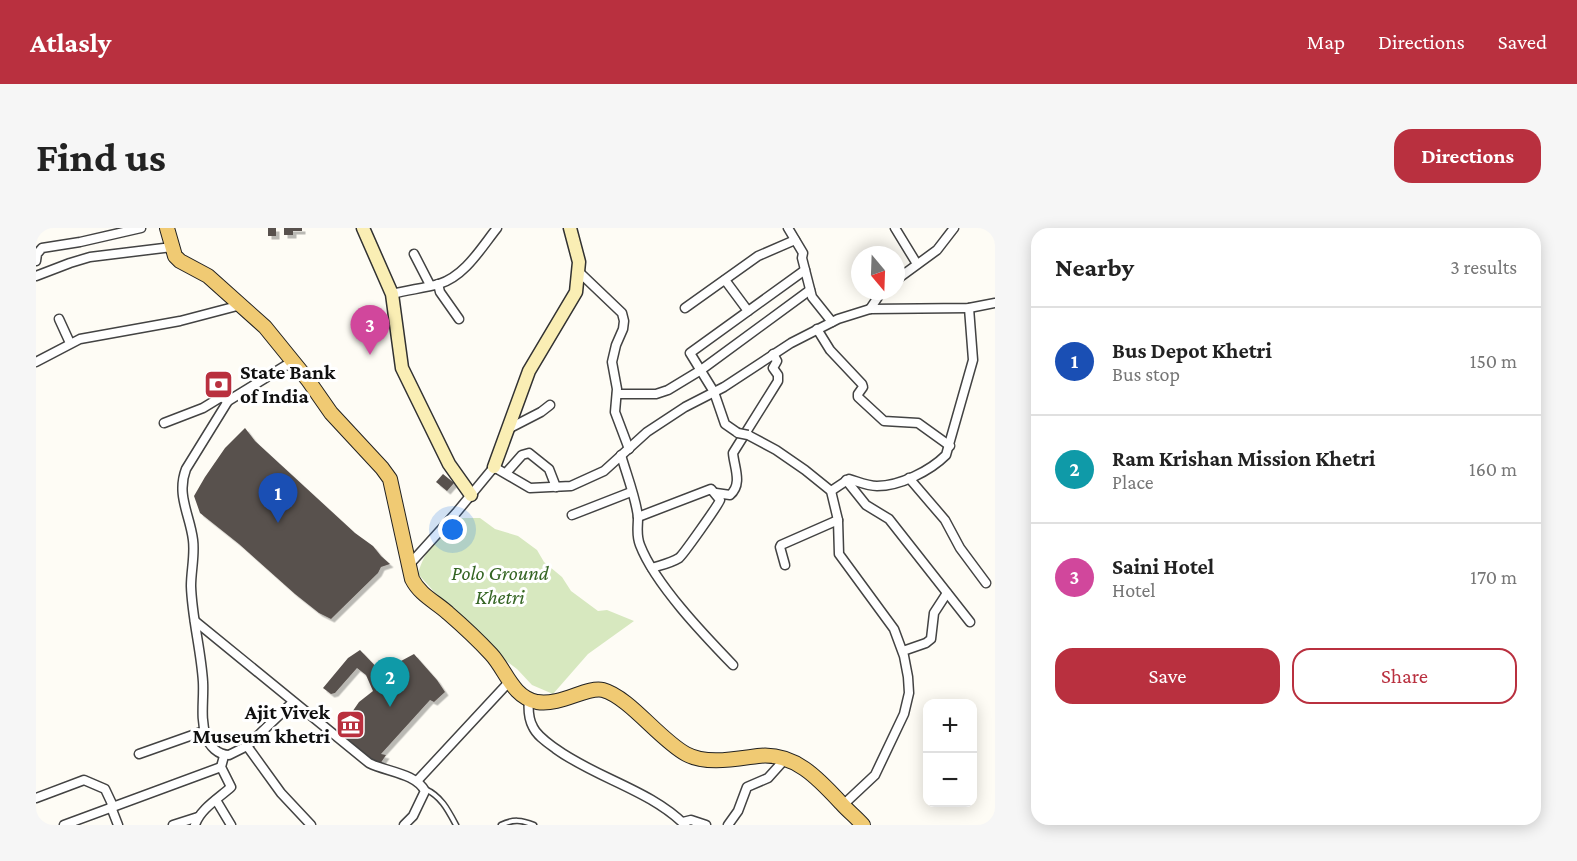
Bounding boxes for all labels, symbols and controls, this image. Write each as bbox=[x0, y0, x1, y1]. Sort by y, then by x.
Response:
text: Atlasly bbox=[30, 27, 111, 58]
text: Map bbox=[1307, 30, 1345, 54]
text: Directions bbox=[1378, 30, 1465, 54]
text: Saved bbox=[1498, 30, 1547, 54]
button: Directions bbox=[1394, 129, 1541, 183]
text: Find us bbox=[36, 133, 166, 180]
north arrow bbox=[851, 246, 905, 300]
text: Nearby bbox=[1055, 253, 1134, 282]
text: 3 results bbox=[1450, 256, 1517, 278]
pin: 3 bbox=[350, 306, 390, 355]
text: Bus Depot Khetri bbox=[1112, 338, 1272, 363]
text: 1 bbox=[1071, 350, 1078, 372]
text: 150 m bbox=[1470, 350, 1517, 372]
place label: State Bank of India bbox=[240, 360, 336, 408]
text: Bus stop bbox=[1112, 363, 1180, 385]
bank icon: State Bank of India bbox=[203, 368, 235, 400]
text: Ram Krishan Mission Khetri bbox=[1112, 446, 1375, 471]
text: 2 bbox=[1069, 458, 1080, 480]
text: 160 m bbox=[1469, 458, 1517, 480]
text: Place bbox=[1112, 471, 1154, 493]
pin: 1 bbox=[258, 474, 298, 523]
your location bbox=[438, 515, 467, 544]
text: Saini Hotel bbox=[1112, 554, 1214, 579]
park label: Polo Ground Khetri bbox=[451, 561, 550, 609]
text: 3 bbox=[1070, 566, 1079, 588]
text: 170 m bbox=[1470, 566, 1517, 588]
text: Hotel bbox=[1112, 579, 1156, 601]
button: Save bbox=[1055, 648, 1280, 704]
button: Share bbox=[1292, 648, 1517, 704]
pin: 2 bbox=[370, 658, 410, 707]
map controls bbox=[923, 699, 977, 807]
button: + bbox=[923, 699, 977, 753]
place label: Ajit Vivek Museum khetri bbox=[192, 700, 331, 748]
museum icon: Ajit Vivek Museum khetri bbox=[335, 708, 367, 740]
button: − bbox=[923, 753, 977, 807]

